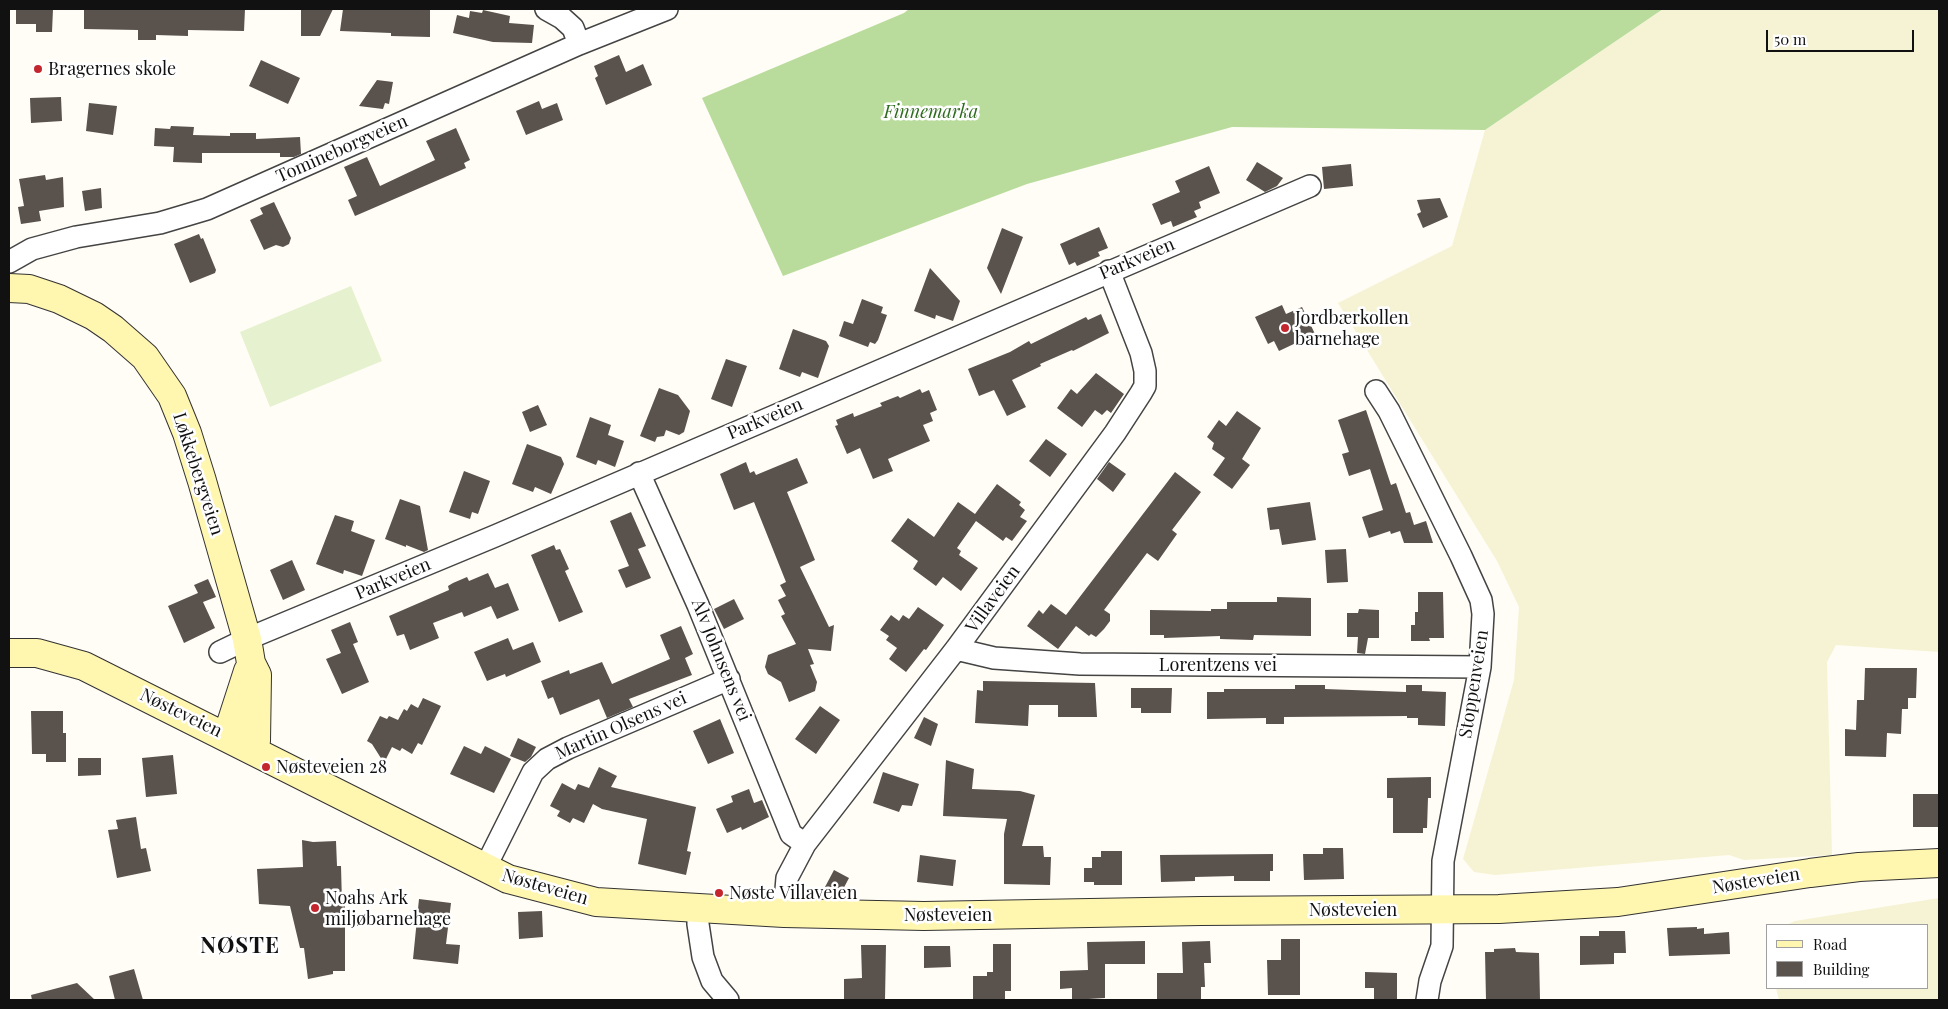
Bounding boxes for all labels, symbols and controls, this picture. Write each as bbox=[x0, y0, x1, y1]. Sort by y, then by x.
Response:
scale bar bbox=[1768, 20, 1916, 52]
text: 50 m bbox=[1774, 29, 1806, 49]
place label: Bragernes skole bbox=[48, 58, 176, 80]
marker: Bragernes skole bbox=[32, 63, 44, 75]
park label: Finnemarka bbox=[884, 101, 978, 123]
street label: Tomineborgveien bbox=[273, 110, 411, 188]
street label: Parkveien bbox=[1096, 233, 1178, 285]
place label: Jordbærkollen barnehage bbox=[1295, 307, 1409, 350]
marker: Jordbærkollen barnehage bbox=[1279, 322, 1291, 334]
street label: Parkveien bbox=[724, 393, 806, 445]
street label: Løkkebergveien bbox=[168, 410, 228, 538]
street label: Parkveien bbox=[352, 553, 434, 605]
street label: Villaveien bbox=[961, 561, 1025, 637]
street label: Alv Johnsens vei bbox=[687, 596, 755, 724]
street label: Stoppenveien bbox=[1455, 628, 1493, 740]
street label: Lorentzens vei bbox=[1159, 654, 1277, 676]
street label: Nøsteveien bbox=[136, 684, 226, 742]
street label: Martin Olsens vei bbox=[552, 687, 690, 765]
place label: Nøsteveien 28 bbox=[276, 756, 387, 778]
marker: Nøsteveien 28 bbox=[260, 761, 272, 773]
street label: Nøsteveien bbox=[1711, 863, 1801, 899]
street label: Nøsteveien bbox=[499, 864, 591, 910]
place label: Nøste Villaveien bbox=[729, 882, 857, 904]
place label: Noahs Ark miljøbarnehage bbox=[325, 887, 451, 930]
marker: Nøste Villaveien bbox=[713, 887, 725, 899]
street label: Nøsteveien bbox=[1309, 899, 1397, 921]
marker: Noahs Ark miljøbarnehage bbox=[309, 902, 321, 914]
street label: Nøsteveien bbox=[904, 904, 992, 926]
legend bbox=[1766, 924, 1928, 989]
district label: NØSTE bbox=[200, 933, 280, 959]
text: Road bbox=[1813, 934, 1847, 954]
text: Building bbox=[1813, 959, 1869, 979]

